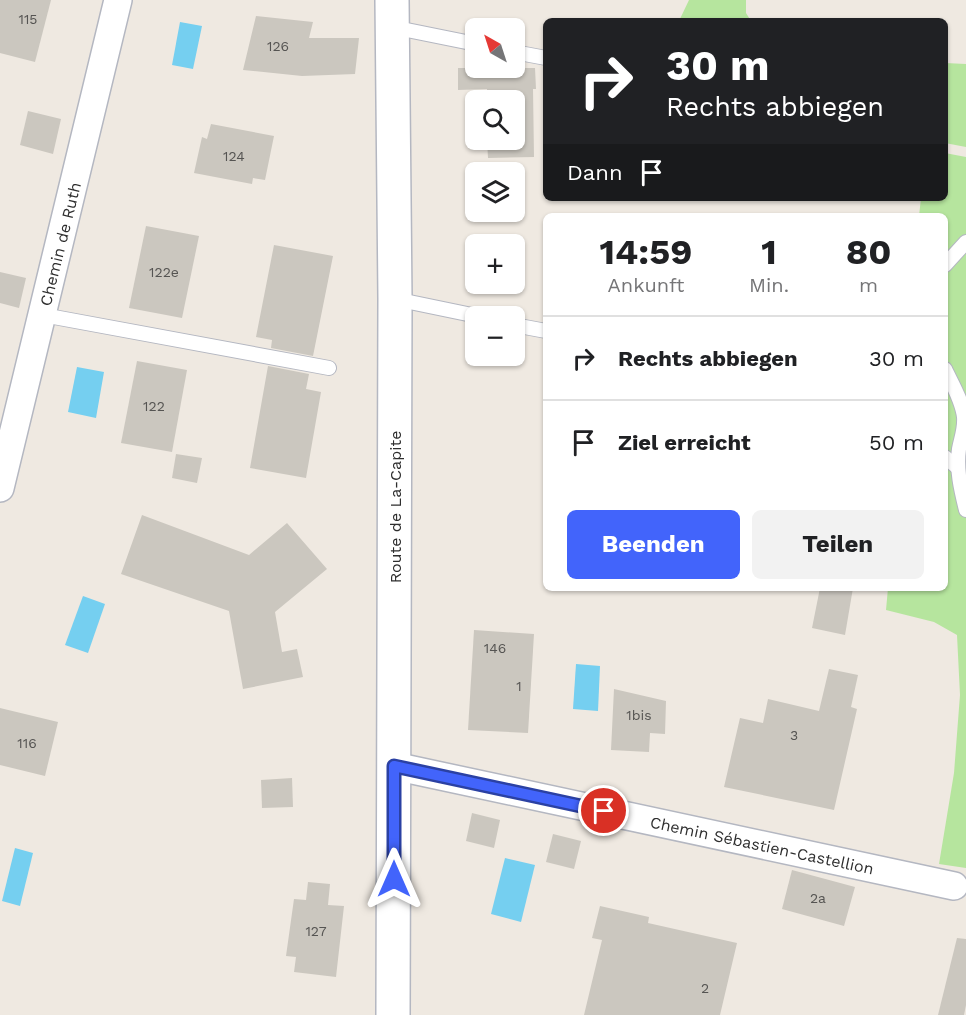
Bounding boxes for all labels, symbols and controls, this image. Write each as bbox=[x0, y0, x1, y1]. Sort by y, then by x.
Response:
house number: 115 bbox=[18, 11, 38, 27]
north arrow bbox=[465, 18, 525, 78]
map controls bbox=[465, 18, 525, 366]
house number: 126 bbox=[267, 38, 289, 54]
text: 30 m bbox=[666, 41, 770, 90]
icon: right bbox=[567, 42, 645, 120]
button: search bbox=[465, 90, 525, 150]
text: Rechts abbiegen bbox=[666, 91, 884, 123]
house number: 124 bbox=[223, 148, 245, 164]
icon: arrive bbox=[635, 156, 668, 189]
text: Dann bbox=[567, 160, 623, 185]
button: layers bbox=[465, 162, 525, 222]
street label: Chemin de Ruth bbox=[36, 180, 85, 308]
text: 14:59 bbox=[600, 231, 692, 273]
text: 1 bbox=[761, 231, 777, 273]
text: 80 bbox=[846, 231, 891, 273]
button: + bbox=[465, 234, 525, 294]
house number: 122e bbox=[149, 264, 179, 280]
text: Ankunft bbox=[608, 273, 684, 297]
text: Min. bbox=[749, 273, 789, 297]
text: m bbox=[859, 273, 878, 297]
button: − bbox=[465, 306, 525, 366]
icon: right bbox=[567, 342, 600, 375]
text: Rechts abbiegen bbox=[618, 346, 798, 371]
text: 30 m bbox=[869, 346, 924, 371]
house number: 122 bbox=[143, 398, 165, 414]
icon: arrive bbox=[567, 426, 600, 459]
text: Ziel erreicht bbox=[618, 430, 751, 455]
text: 50 m bbox=[869, 430, 924, 455]
street label: Route de La-Capite bbox=[386, 431, 405, 583]
button: Beenden bbox=[567, 510, 740, 579]
button: Teilen bbox=[752, 510, 924, 579]
house number: 146 bbox=[484, 640, 506, 656]
house number: 1 bbox=[516, 678, 522, 694]
house number: 1bis bbox=[626, 707, 652, 723]
house number: 3 bbox=[790, 727, 798, 743]
house number: 116 bbox=[17, 735, 37, 751]
pin bbox=[578, 785, 629, 836]
icon: arrive bbox=[587, 794, 620, 827]
street label: Chemin Sébastien-Castellion bbox=[648, 812, 875, 879]
position arrow bbox=[362, 847, 426, 911]
house number: 2a bbox=[810, 890, 826, 906]
house number: 127 bbox=[305, 923, 327, 939]
house number: 2 bbox=[701, 980, 709, 996]

